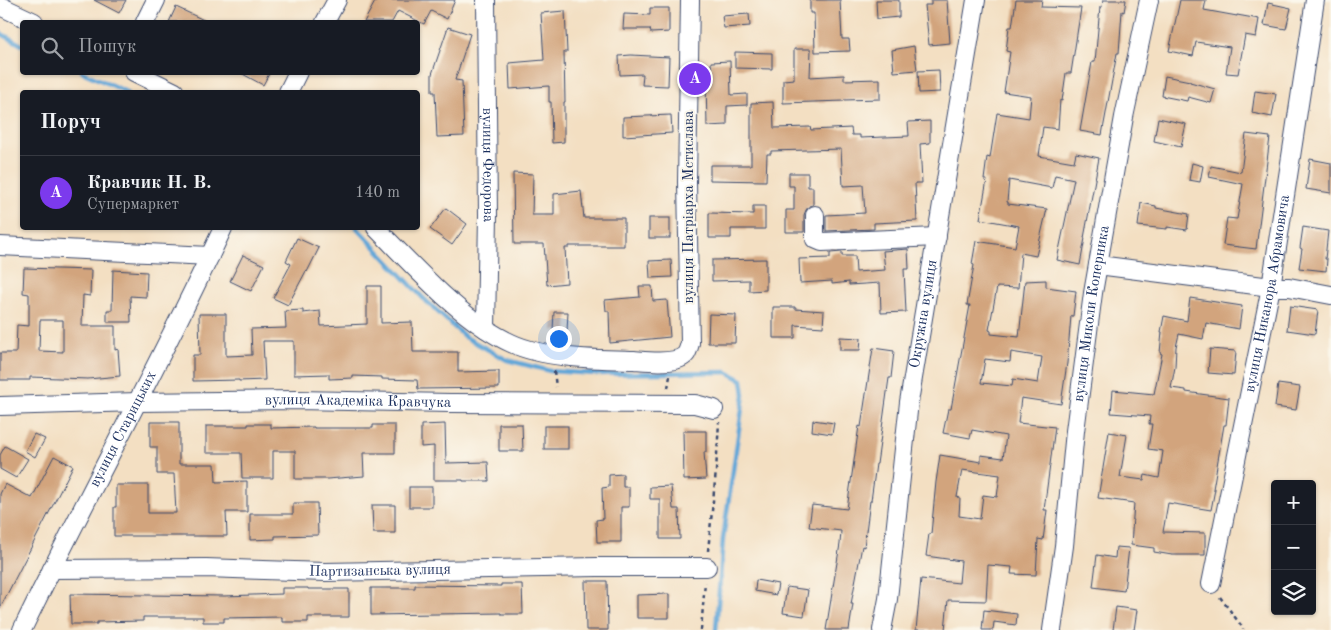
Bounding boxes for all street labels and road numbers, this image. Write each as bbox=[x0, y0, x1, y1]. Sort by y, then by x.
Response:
street label: вулиця Федорова bbox=[480, 108, 496, 223]
street label: вулиця Патріарха Мстислава bbox=[682, 110, 697, 303]
street label: вулиця Никанора Абрамовича bbox=[1242, 193, 1293, 394]
street label: вулиця Миколи Коперника bbox=[1071, 224, 1112, 403]
street label: Окружна вулиця bbox=[907, 258, 940, 369]
street label: вулиця Старицьких bbox=[87, 368, 159, 490]
street label: вулиця Академіка Кравчука bbox=[265, 392, 452, 411]
street label: Партизанська вулиця bbox=[309, 562, 451, 580]

